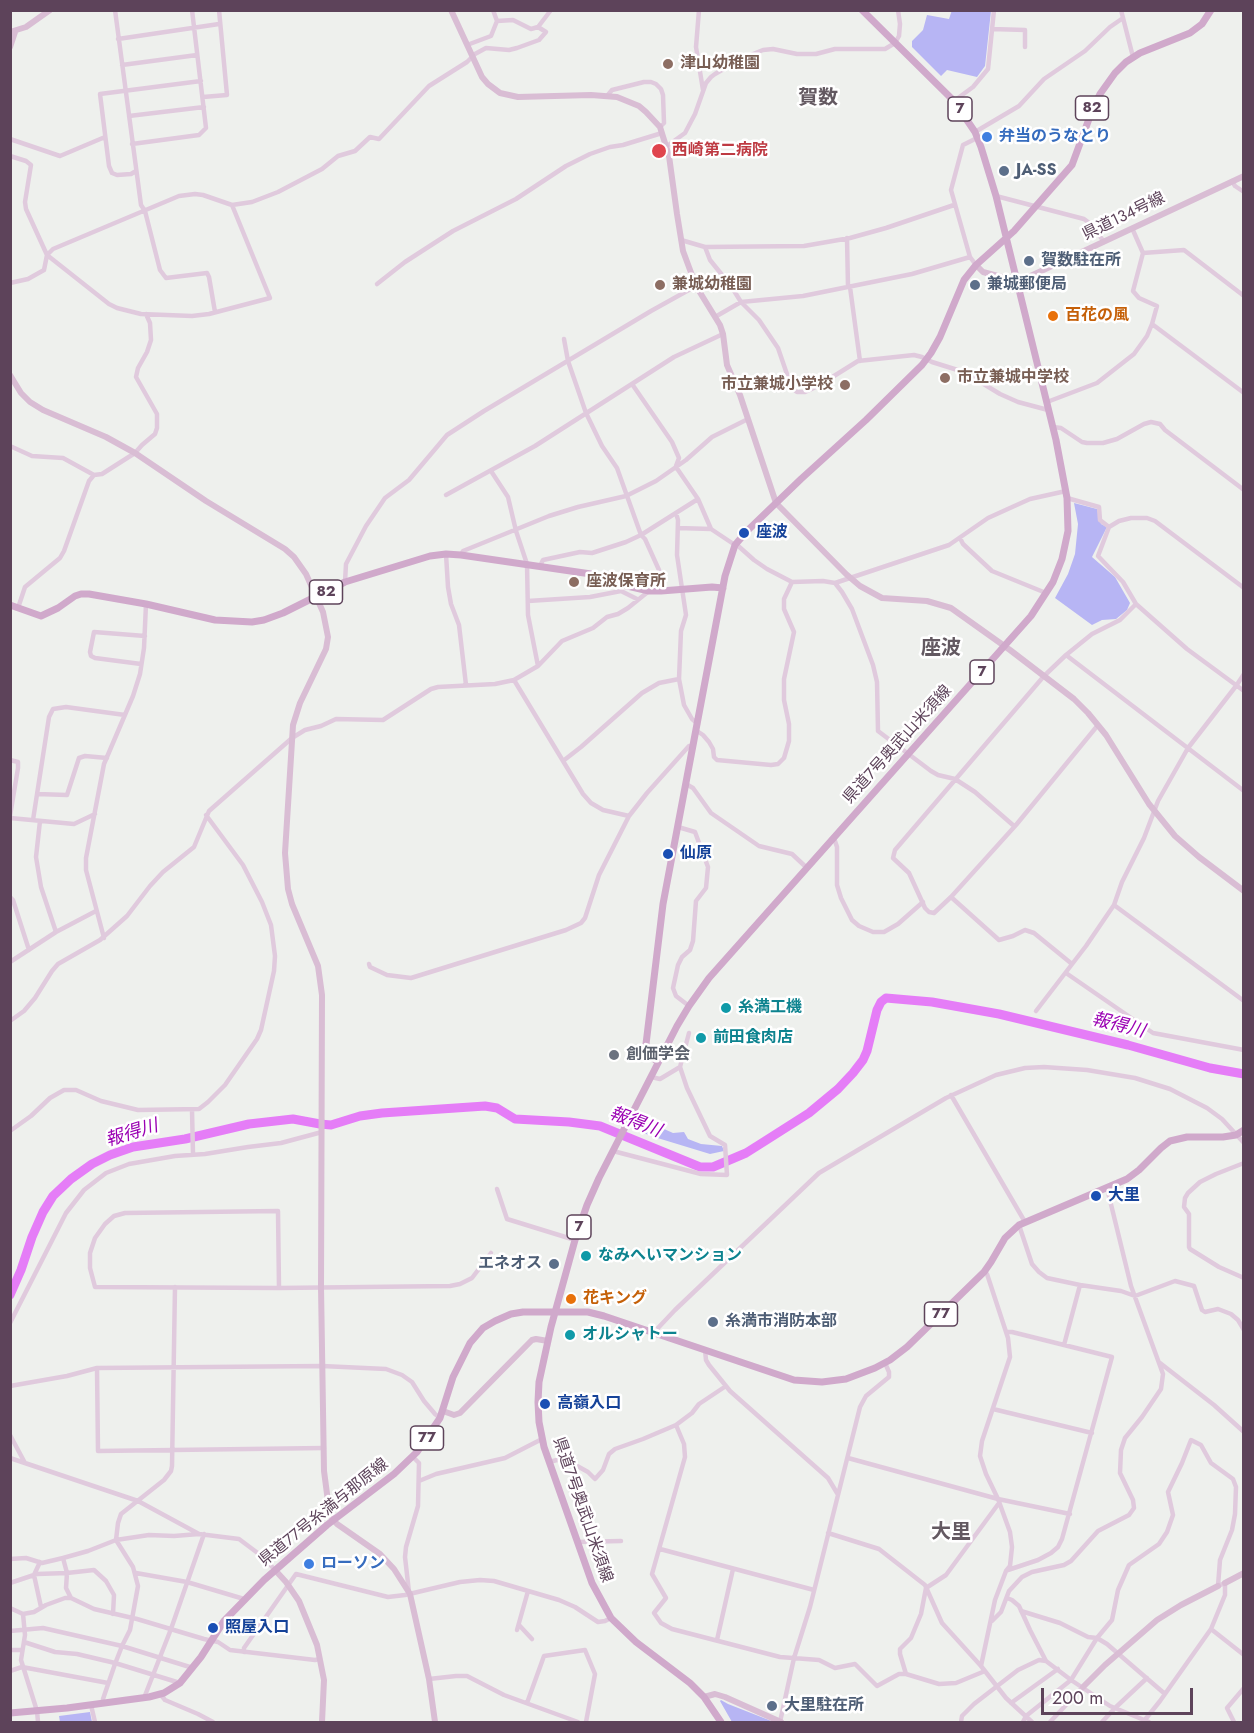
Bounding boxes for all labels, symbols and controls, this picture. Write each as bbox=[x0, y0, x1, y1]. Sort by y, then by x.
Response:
place label: 津山幼稚園 bbox=[680, 54, 760, 74]
marker: 津山幼稚園 bbox=[661, 57, 675, 71]
district label: 賀数 bbox=[798, 87, 838, 111]
road number: 82 bbox=[1076, 96, 1108, 120]
road number: 7 bbox=[948, 97, 972, 121]
place label: 弁当のうなとり bbox=[999, 127, 1111, 147]
marker: 弁当のうなとり bbox=[980, 130, 994, 144]
place label: 西崎第二病院 bbox=[672, 141, 768, 161]
marker: 西崎第二病院 bbox=[650, 142, 668, 160]
place label: JA-SS bbox=[1016, 161, 1057, 181]
marker: JA-SS bbox=[997, 164, 1011, 178]
street label: 県道134号線 bbox=[1080, 189, 1168, 245]
place label: 賀数駐在所 bbox=[1041, 251, 1121, 271]
marker: 賀数駐在所 bbox=[1022, 254, 1036, 268]
place label: 兼城幼稚園 bbox=[672, 275, 752, 295]
place label: 兼城郵便局 bbox=[987, 275, 1067, 295]
marker: 兼城幼稚園 bbox=[653, 278, 667, 292]
marker: 兼城郵便局 bbox=[968, 278, 982, 292]
place label: 百花の風 bbox=[1065, 306, 1129, 326]
marker: 百花の風 bbox=[1046, 309, 1060, 323]
place label: 市立兼城中学校 bbox=[957, 368, 1069, 388]
marker: 市立兼城中学校 bbox=[938, 371, 952, 385]
place label: 市立兼城小学校 bbox=[721, 375, 833, 395]
marker: 市立兼城小学校 bbox=[838, 378, 852, 392]
place label: 座波 bbox=[756, 523, 788, 543]
marker: 座波 bbox=[737, 526, 751, 540]
place label: 座波保育所 bbox=[586, 572, 666, 592]
marker: 座波保育所 bbox=[567, 575, 581, 589]
road number: 82 bbox=[310, 580, 342, 604]
district label: 座波 bbox=[921, 637, 961, 661]
road number: 7 bbox=[970, 660, 994, 684]
street label: 県道7号奥武山米須線 bbox=[840, 682, 956, 808]
place label: 仙原 bbox=[680, 844, 712, 864]
marker: 仙原 bbox=[661, 847, 675, 861]
place label: 糸満工機 bbox=[738, 998, 802, 1018]
marker: 糸満工機 bbox=[719, 1001, 733, 1015]
water label: 報得川 bbox=[1089, 1009, 1147, 1043]
place label: 前田食肉店 bbox=[713, 1028, 793, 1048]
marker: 前田食肉店 bbox=[694, 1031, 708, 1045]
place label: 創価学会 bbox=[626, 1045, 690, 1065]
marker: 創価学会 bbox=[607, 1048, 621, 1062]
water label: 報得川 bbox=[606, 1103, 664, 1143]
water label: 報得川 bbox=[103, 1116, 161, 1152]
place label: 大里 bbox=[1108, 1186, 1140, 1206]
marker: 大里 bbox=[1089, 1189, 1103, 1203]
road number: 7 bbox=[567, 1215, 591, 1239]
place label: なみへいマンション bbox=[598, 1246, 742, 1266]
marker: なみへいマンション bbox=[579, 1249, 593, 1263]
place label: エネオス bbox=[478, 1254, 542, 1274]
marker: エネオス bbox=[547, 1257, 561, 1271]
place label: 花キング bbox=[583, 1289, 647, 1309]
marker: 花キング bbox=[564, 1292, 578, 1306]
road number: 77 bbox=[924, 1302, 958, 1326]
place label: 糸満市消防本部 bbox=[725, 1312, 837, 1332]
marker: 糸満市消防本部 bbox=[706, 1315, 720, 1329]
place label: オルシャトー bbox=[582, 1325, 678, 1345]
marker: オルシャトー bbox=[563, 1328, 577, 1342]
place label: 高嶺入口 bbox=[557, 1394, 621, 1414]
marker: 高嶺入口 bbox=[538, 1397, 552, 1411]
road number: 77 bbox=[410, 1426, 444, 1450]
street label: 県道7号奥武山米須線 bbox=[548, 1435, 616, 1585]
street label: 県道77号糸満与那原線 bbox=[255, 1455, 393, 1571]
district label: 大里 bbox=[931, 1521, 971, 1545]
place label: ローソン bbox=[321, 1554, 385, 1574]
marker: ローソン bbox=[302, 1557, 316, 1571]
place label: 照屋入口 bbox=[225, 1618, 289, 1638]
marker: 照屋入口 bbox=[206, 1621, 220, 1635]
scale bar bbox=[1044, 1676, 1196, 1714]
text: 200 m bbox=[1052, 1685, 1103, 1711]
place label: 大里駐在所 bbox=[784, 1696, 864, 1716]
marker: 大里駐在所 bbox=[765, 1699, 779, 1713]

